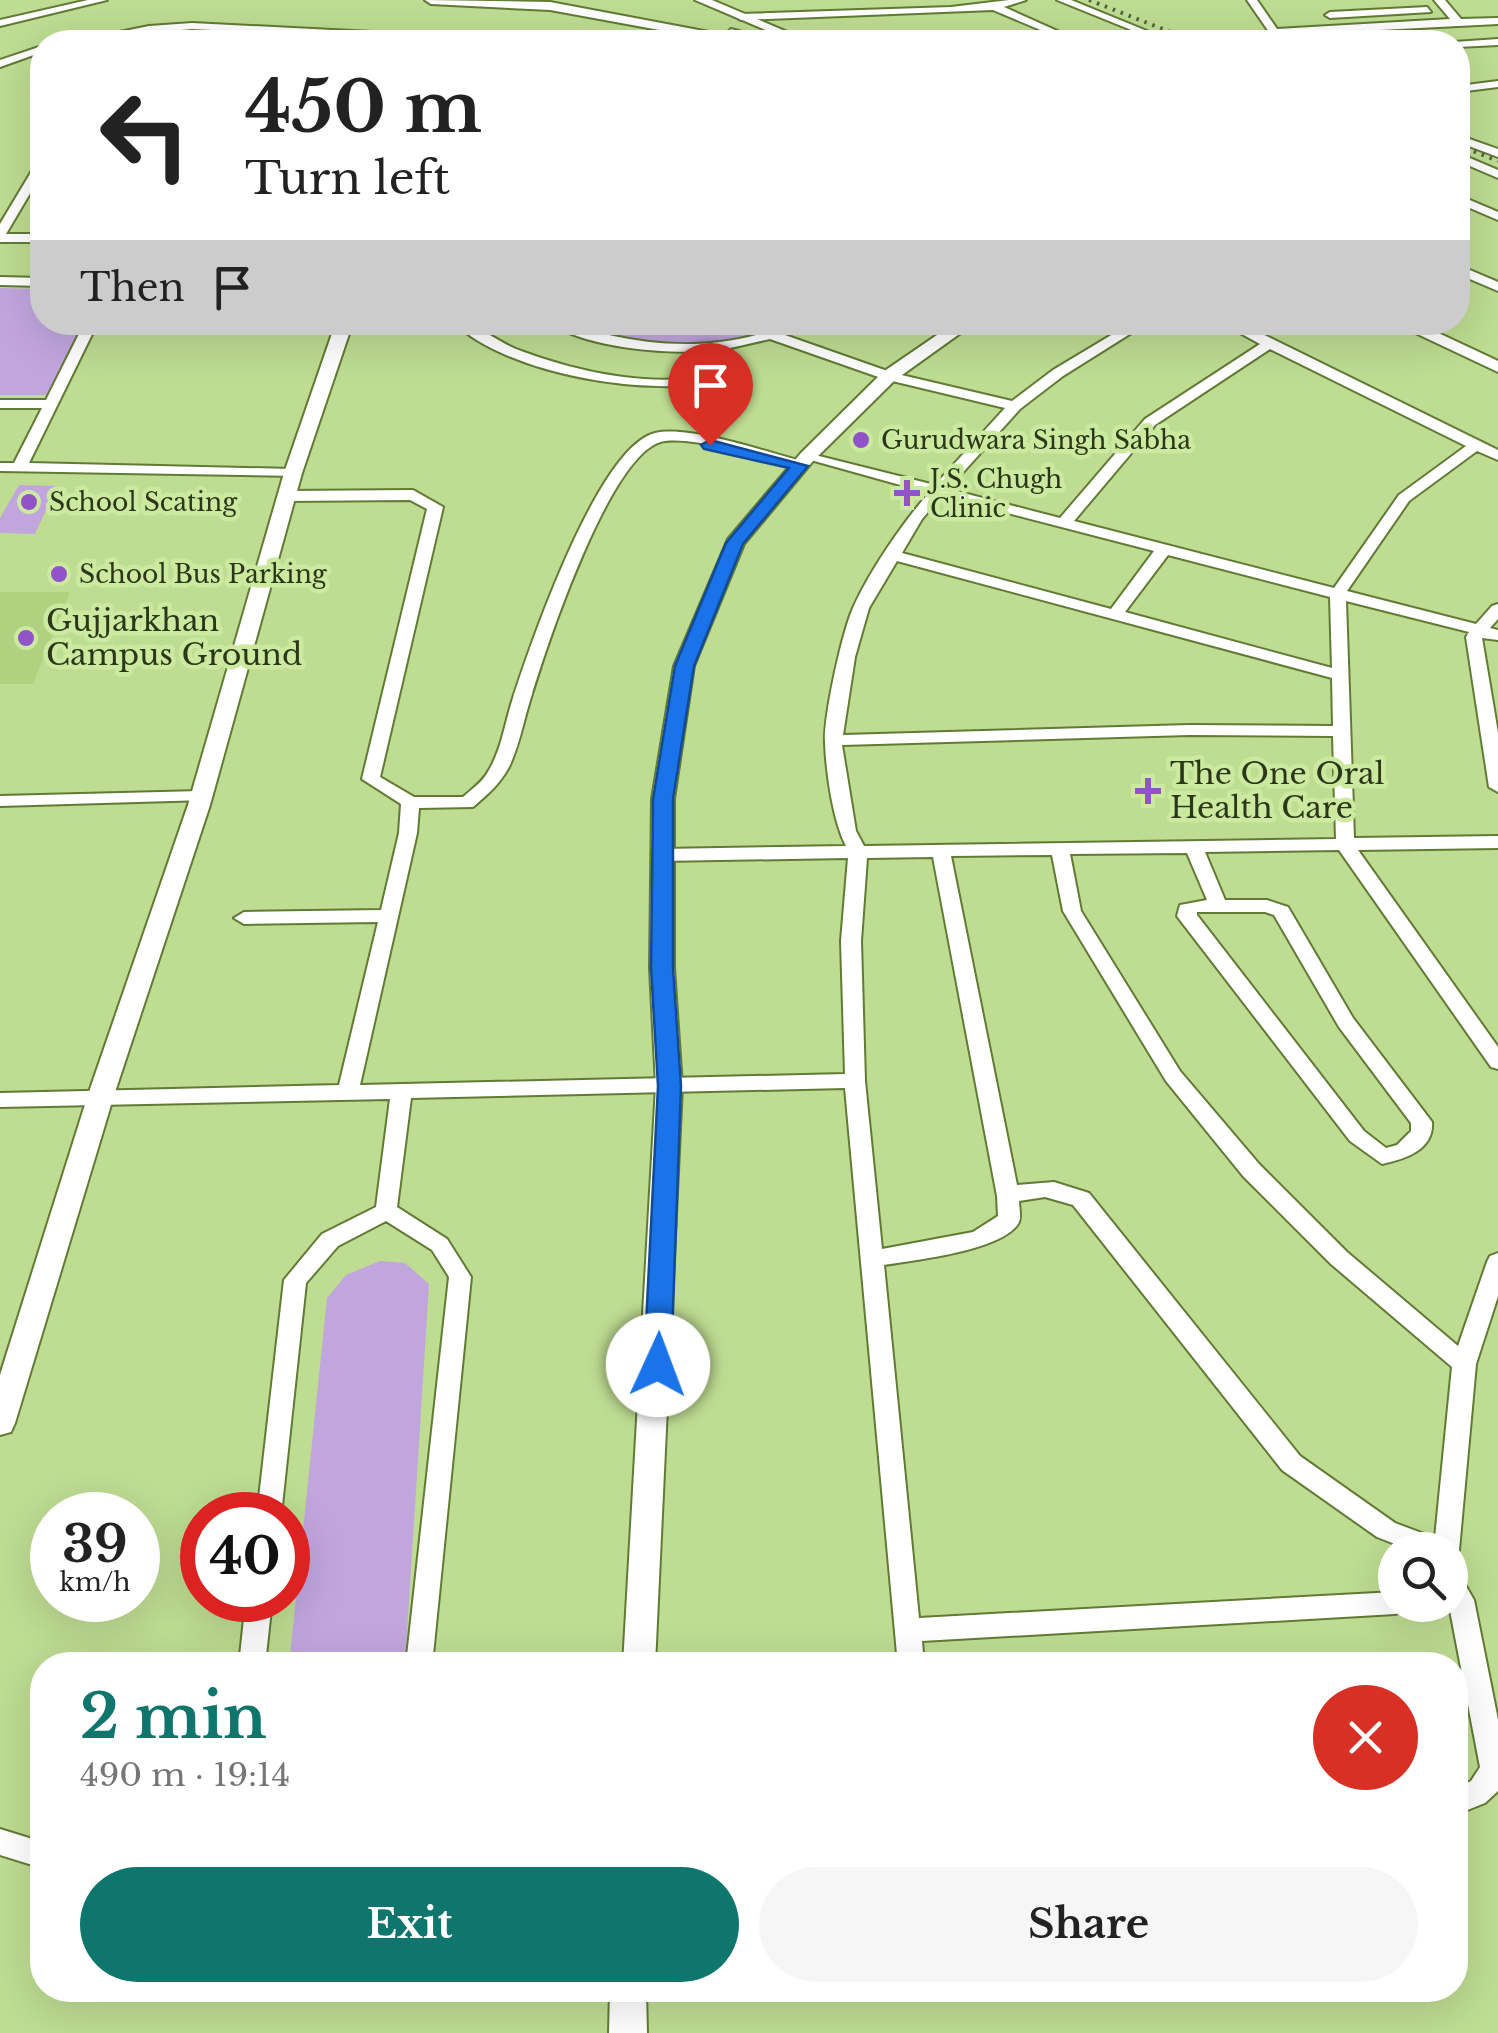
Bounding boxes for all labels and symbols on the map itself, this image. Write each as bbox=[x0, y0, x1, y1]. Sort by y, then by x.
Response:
pin bbox=[668, 343, 753, 446]
place label: Gurudwara Singh Sabha bbox=[881, 425, 1191, 456]
marker: Gurudwara Singh Sabha bbox=[850, 429, 872, 451]
place label: J.S. Chugh Clinic bbox=[927, 464, 1062, 524]
marker: J.S. Chugh Clinic bbox=[894, 480, 920, 506]
place label: School Scating bbox=[49, 487, 238, 518]
marker: School Scating bbox=[18, 491, 40, 513]
place label: School Bus Parking bbox=[79, 559, 328, 590]
marker: School Bus Parking bbox=[48, 563, 70, 585]
place label: Gujjarkhan Campus Ground bbox=[46, 602, 302, 673]
marker: Gujjarkhan Campus Ground bbox=[15, 627, 37, 649]
place label: The One Oral Health Care bbox=[1170, 755, 1384, 826]
marker: The One Oral Health Care bbox=[1135, 778, 1161, 804]
position arrow bbox=[606, 1313, 710, 1417]
speed limit sign: 40 bbox=[180, 1492, 310, 1622]

